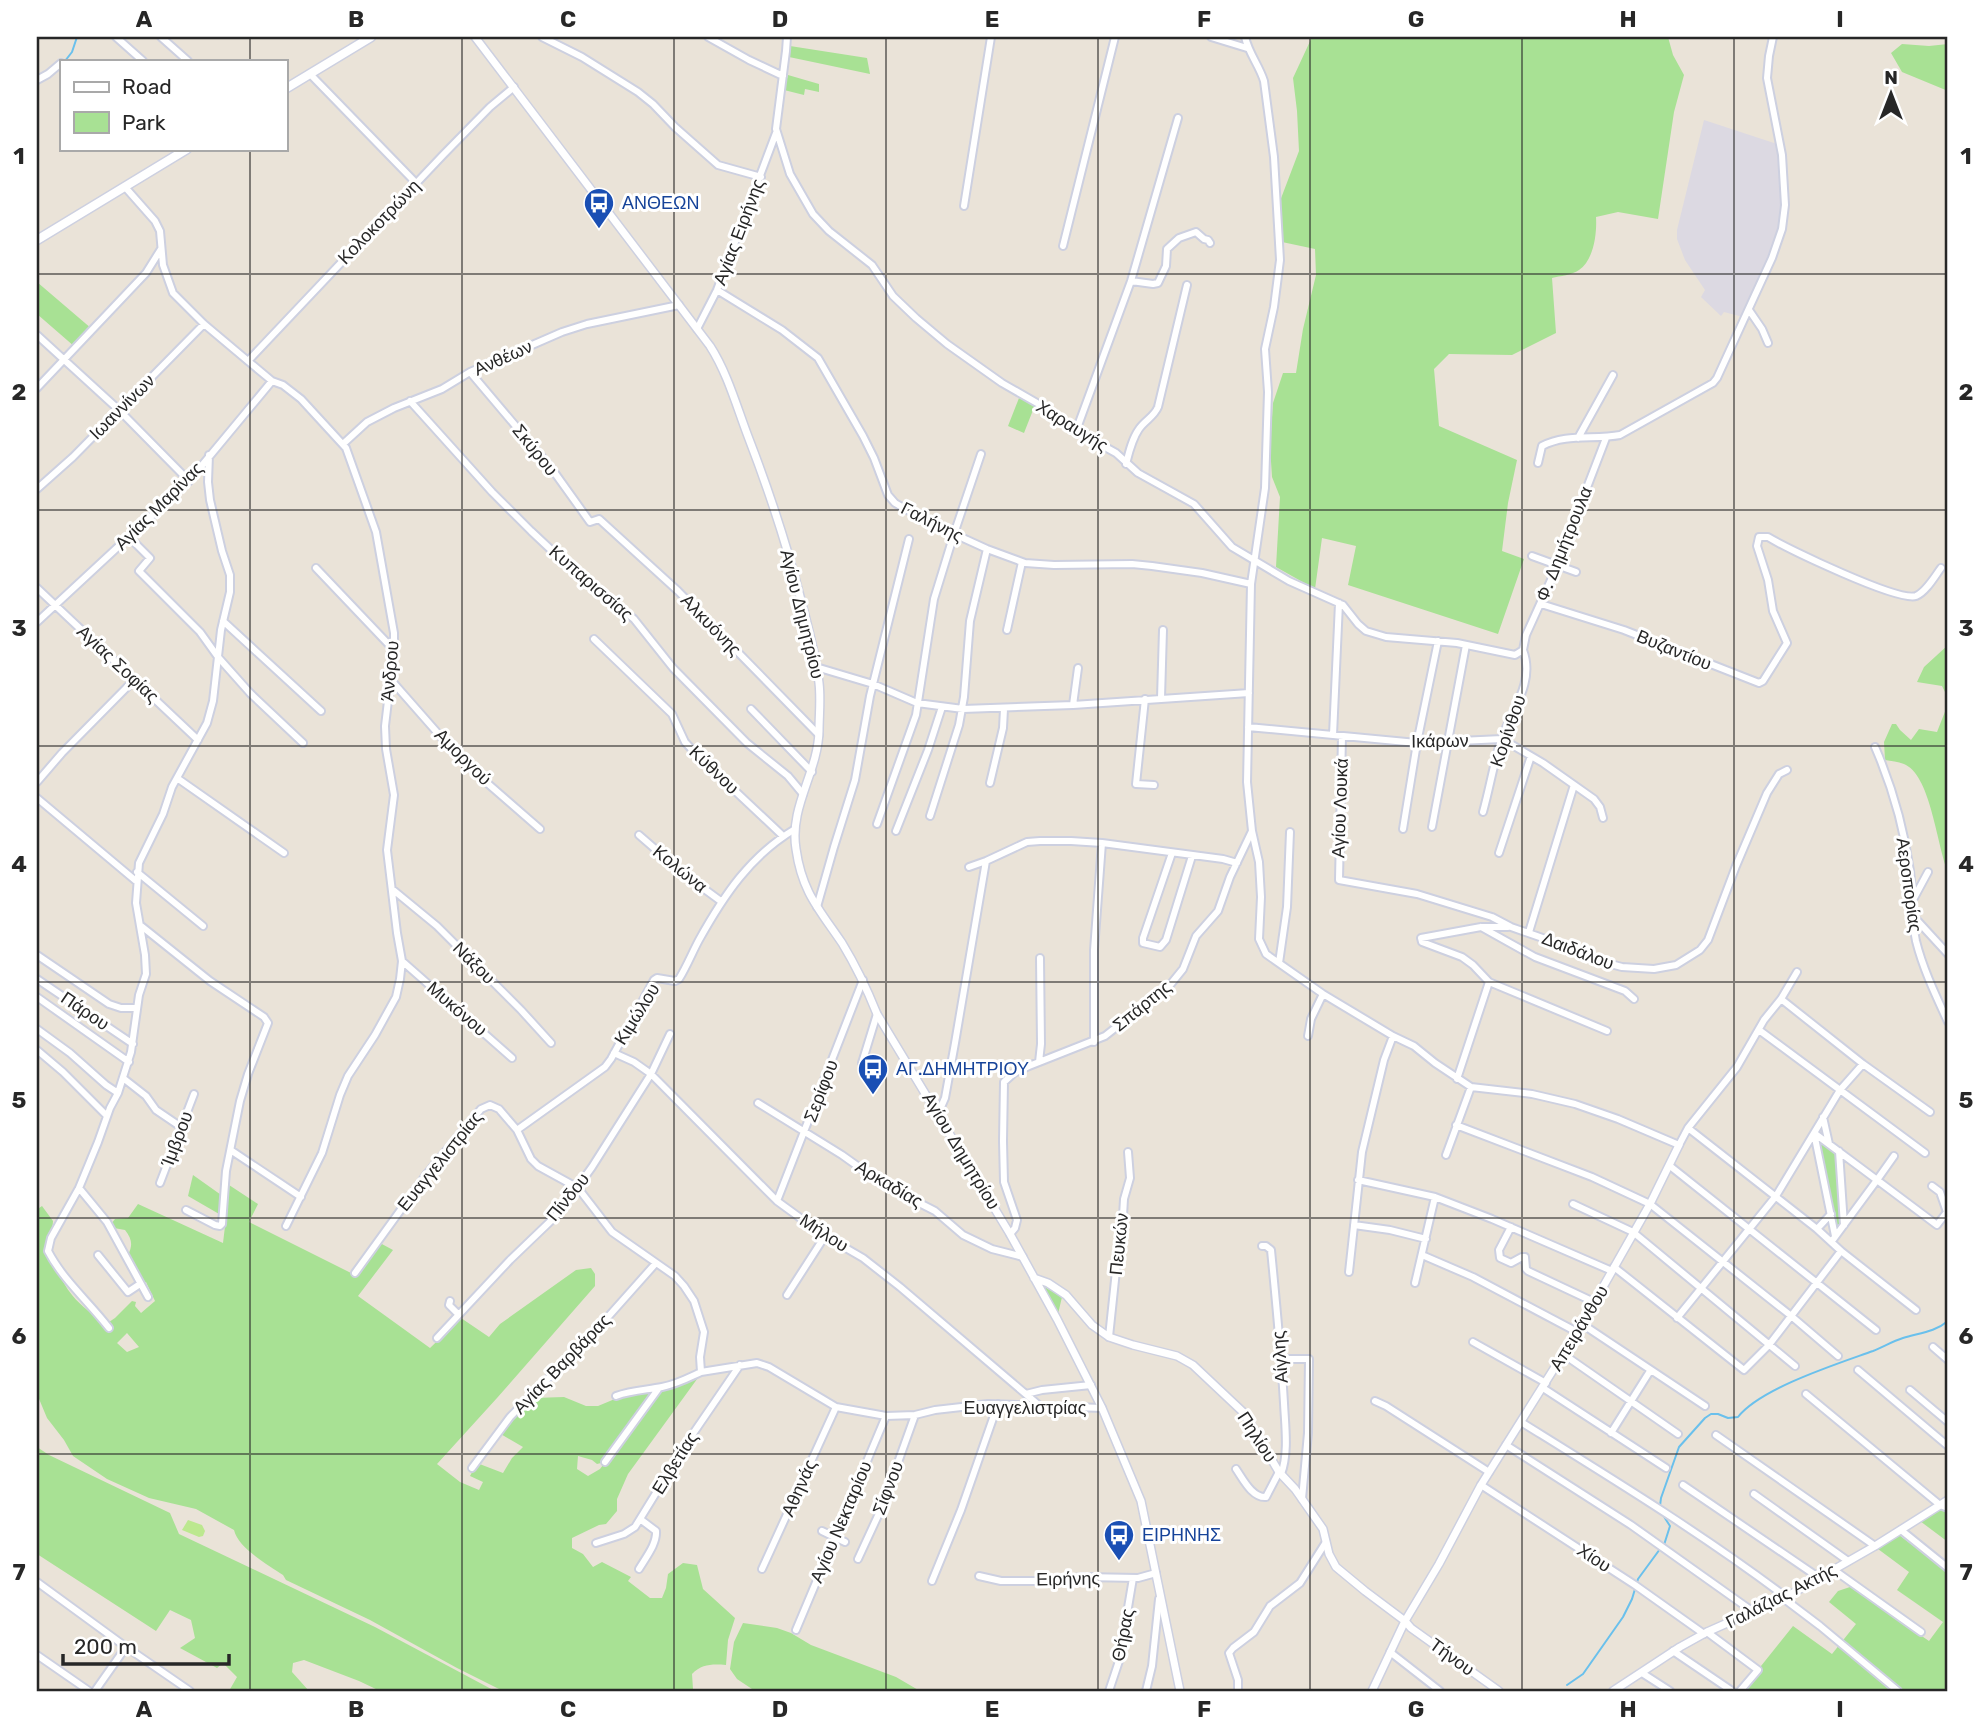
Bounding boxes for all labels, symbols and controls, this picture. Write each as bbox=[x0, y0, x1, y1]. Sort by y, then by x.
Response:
text: A bbox=[136, 5, 153, 33]
text: B bbox=[348, 5, 364, 33]
text: C bbox=[560, 5, 576, 33]
text: D bbox=[772, 5, 788, 33]
text: E bbox=[985, 5, 999, 33]
text: F bbox=[1197, 5, 1211, 33]
text: G bbox=[1408, 5, 1424, 33]
text: H bbox=[1619, 5, 1637, 33]
text: I bbox=[1836, 5, 1844, 33]
legend bbox=[60, 60, 287, 150]
north arrow bbox=[1856, 60, 1926, 130]
text: N bbox=[1884, 66, 1898, 89]
text: Road bbox=[122, 74, 172, 99]
text: Park bbox=[122, 110, 166, 135]
text: 1 bbox=[13, 142, 25, 170]
text: 1 bbox=[1960, 142, 1972, 170]
street label: Κολοκοτρώνη bbox=[333, 175, 425, 269]
street label: Αγίας Ειρήνης bbox=[709, 175, 769, 288]
bus stop icon: ΑΝΘΕΩΝ bbox=[582, 186, 616, 230]
place label: ΑΝΘΕΩΝ bbox=[622, 192, 699, 214]
street label: Ανθέων bbox=[470, 335, 536, 381]
street label: Ιωαννίνων bbox=[85, 370, 159, 444]
text: 2 bbox=[12, 378, 26, 406]
text: 2 bbox=[1959, 378, 1973, 406]
street label: Χαραυγής bbox=[1032, 395, 1112, 457]
street label: Σκύρου bbox=[508, 420, 562, 480]
street label: Αγίας Μαρίνας bbox=[110, 457, 208, 555]
street label: Φ. Δημήτρουλα bbox=[1531, 483, 1597, 605]
street label: Γαλήνης bbox=[897, 497, 967, 547]
street label: Κυπαρισσίας bbox=[545, 541, 638, 626]
street label: Αγίου Δημητρίου bbox=[775, 547, 829, 681]
street label: Αλκυόνης bbox=[676, 589, 746, 661]
text: 3 bbox=[11, 614, 27, 642]
text: 3 bbox=[1958, 614, 1974, 642]
street label: Αγίας Σοφίας bbox=[72, 620, 164, 708]
street label: Βυζαντίου bbox=[1633, 625, 1715, 675]
street label: Άνδρου bbox=[376, 640, 404, 702]
street label: Κορίνθου bbox=[1485, 692, 1531, 770]
street label: Αμοργού bbox=[430, 724, 496, 790]
street label: Ικάρων bbox=[1411, 730, 1469, 752]
street label: Κύθνου bbox=[685, 741, 743, 799]
street label: Αγίου Λουκά bbox=[1327, 758, 1353, 858]
street label: Αεροπορίας bbox=[1891, 836, 1927, 934]
street label: Κολώνα bbox=[648, 840, 712, 898]
text: 4 bbox=[11, 850, 27, 878]
text: 4 bbox=[1958, 850, 1974, 878]
street label: Δαιδάλου bbox=[1539, 927, 1617, 975]
street label: Νάξου bbox=[448, 937, 500, 989]
street label: Σπάρτης bbox=[1108, 976, 1176, 1036]
street label: Μυκόνου bbox=[422, 977, 492, 1041]
street label: Κιμώλου bbox=[609, 979, 665, 1049]
street label: Πάρου bbox=[57, 987, 113, 1035]
bus stop icon: ΑΓ.ΔΗΜΗΤΡΙΟΥ bbox=[856, 1052, 890, 1096]
street label: Σερίφου bbox=[799, 1057, 843, 1125]
place label: ΑΓ.ΔΗΜΗΤΡΙΟΥ bbox=[896, 1058, 1029, 1080]
text: 5 bbox=[12, 1086, 27, 1114]
text: 5 bbox=[1959, 1086, 1974, 1114]
street label: Αγίου Δημητρίου bbox=[917, 1089, 1005, 1213]
street label: Ευαγγελιστρίας bbox=[393, 1106, 487, 1216]
street label: Ίμβρου bbox=[156, 1108, 198, 1171]
street label: Αρκαδίας bbox=[851, 1155, 927, 1213]
street label: Πίνδου bbox=[542, 1168, 594, 1226]
street label: Μήλου bbox=[796, 1209, 852, 1257]
street label: Πευκών bbox=[1105, 1212, 1133, 1276]
street label: Απειράνθου bbox=[1545, 1281, 1613, 1375]
street label: Αγίας Βαρβάρας bbox=[509, 1309, 616, 1419]
text: 6 bbox=[12, 1322, 27, 1350]
text: 6 bbox=[1959, 1322, 1974, 1350]
street label: Αίγλης bbox=[1267, 1330, 1293, 1384]
street label: Ευαγγελιστρίας bbox=[964, 1397, 1087, 1419]
street label: Πηλίου bbox=[1233, 1408, 1281, 1466]
street label: Ελβετίας bbox=[647, 1427, 703, 1498]
street label: Αθηνάς bbox=[777, 1456, 821, 1520]
street label: Αγίου Νεκταρίου bbox=[805, 1458, 877, 1586]
street label: Σίφνου bbox=[868, 1458, 908, 1518]
bus stop icon: ΕΙΡΗΝΗΣ bbox=[1102, 1518, 1136, 1562]
place label: ΕΙΡΗΝΗΣ bbox=[1142, 1524, 1221, 1546]
street label: Χίου bbox=[1573, 1539, 1615, 1577]
text: 7 bbox=[12, 1558, 26, 1586]
text: 7 bbox=[1959, 1558, 1973, 1586]
street label: Γαλάζιας Ακτής bbox=[1722, 1559, 1840, 1633]
street label: Ειρήνης bbox=[1036, 1567, 1100, 1591]
street label: Θήρας bbox=[1107, 1606, 1139, 1663]
scale bar bbox=[63, 1623, 229, 1667]
street label: Τήνου bbox=[1425, 1633, 1479, 1681]
text: 200 m bbox=[74, 1634, 137, 1659]
text: A bbox=[136, 1695, 153, 1723]
text: B bbox=[348, 1695, 364, 1723]
text: C bbox=[560, 1695, 576, 1723]
text: D bbox=[772, 1695, 788, 1723]
text: E bbox=[985, 1695, 999, 1723]
text: F bbox=[1197, 1695, 1211, 1723]
text: G bbox=[1408, 1695, 1424, 1723]
text: H bbox=[1619, 1695, 1637, 1723]
text: I bbox=[1836, 1695, 1844, 1723]

